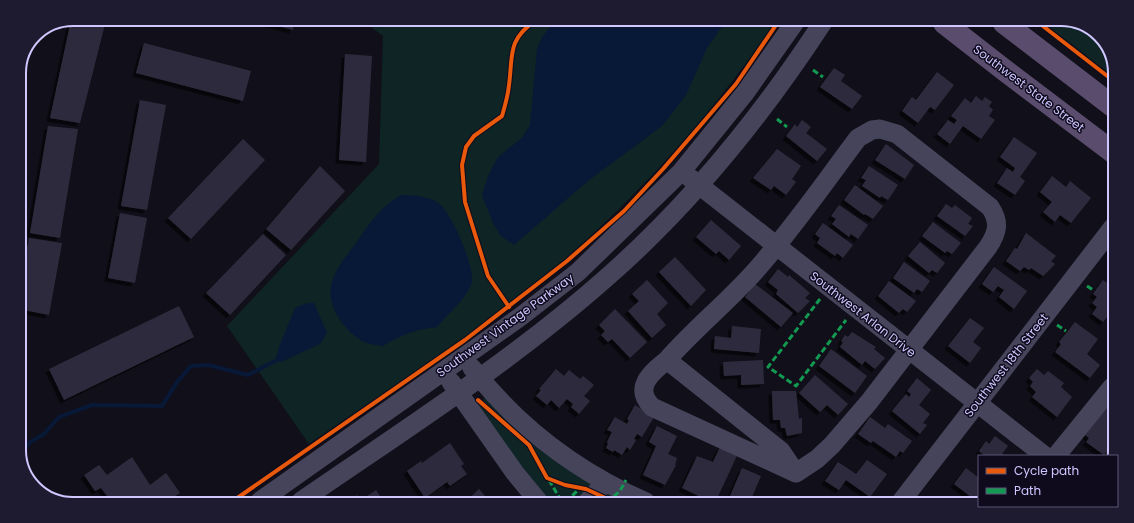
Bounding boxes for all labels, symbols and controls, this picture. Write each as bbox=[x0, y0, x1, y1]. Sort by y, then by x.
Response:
street label: Southwest State Street bbox=[970, 41, 1088, 135]
street label: Southwest Arlan Drive bbox=[806, 267, 920, 361]
street label: Southwest Vintage Parkway bbox=[433, 269, 577, 381]
street label: Southwest 18th Street bbox=[960, 310, 1052, 420]
legend bbox=[978, 455, 1118, 507]
text: Cycle path bbox=[1014, 462, 1079, 479]
text: Path bbox=[1014, 482, 1041, 499]

